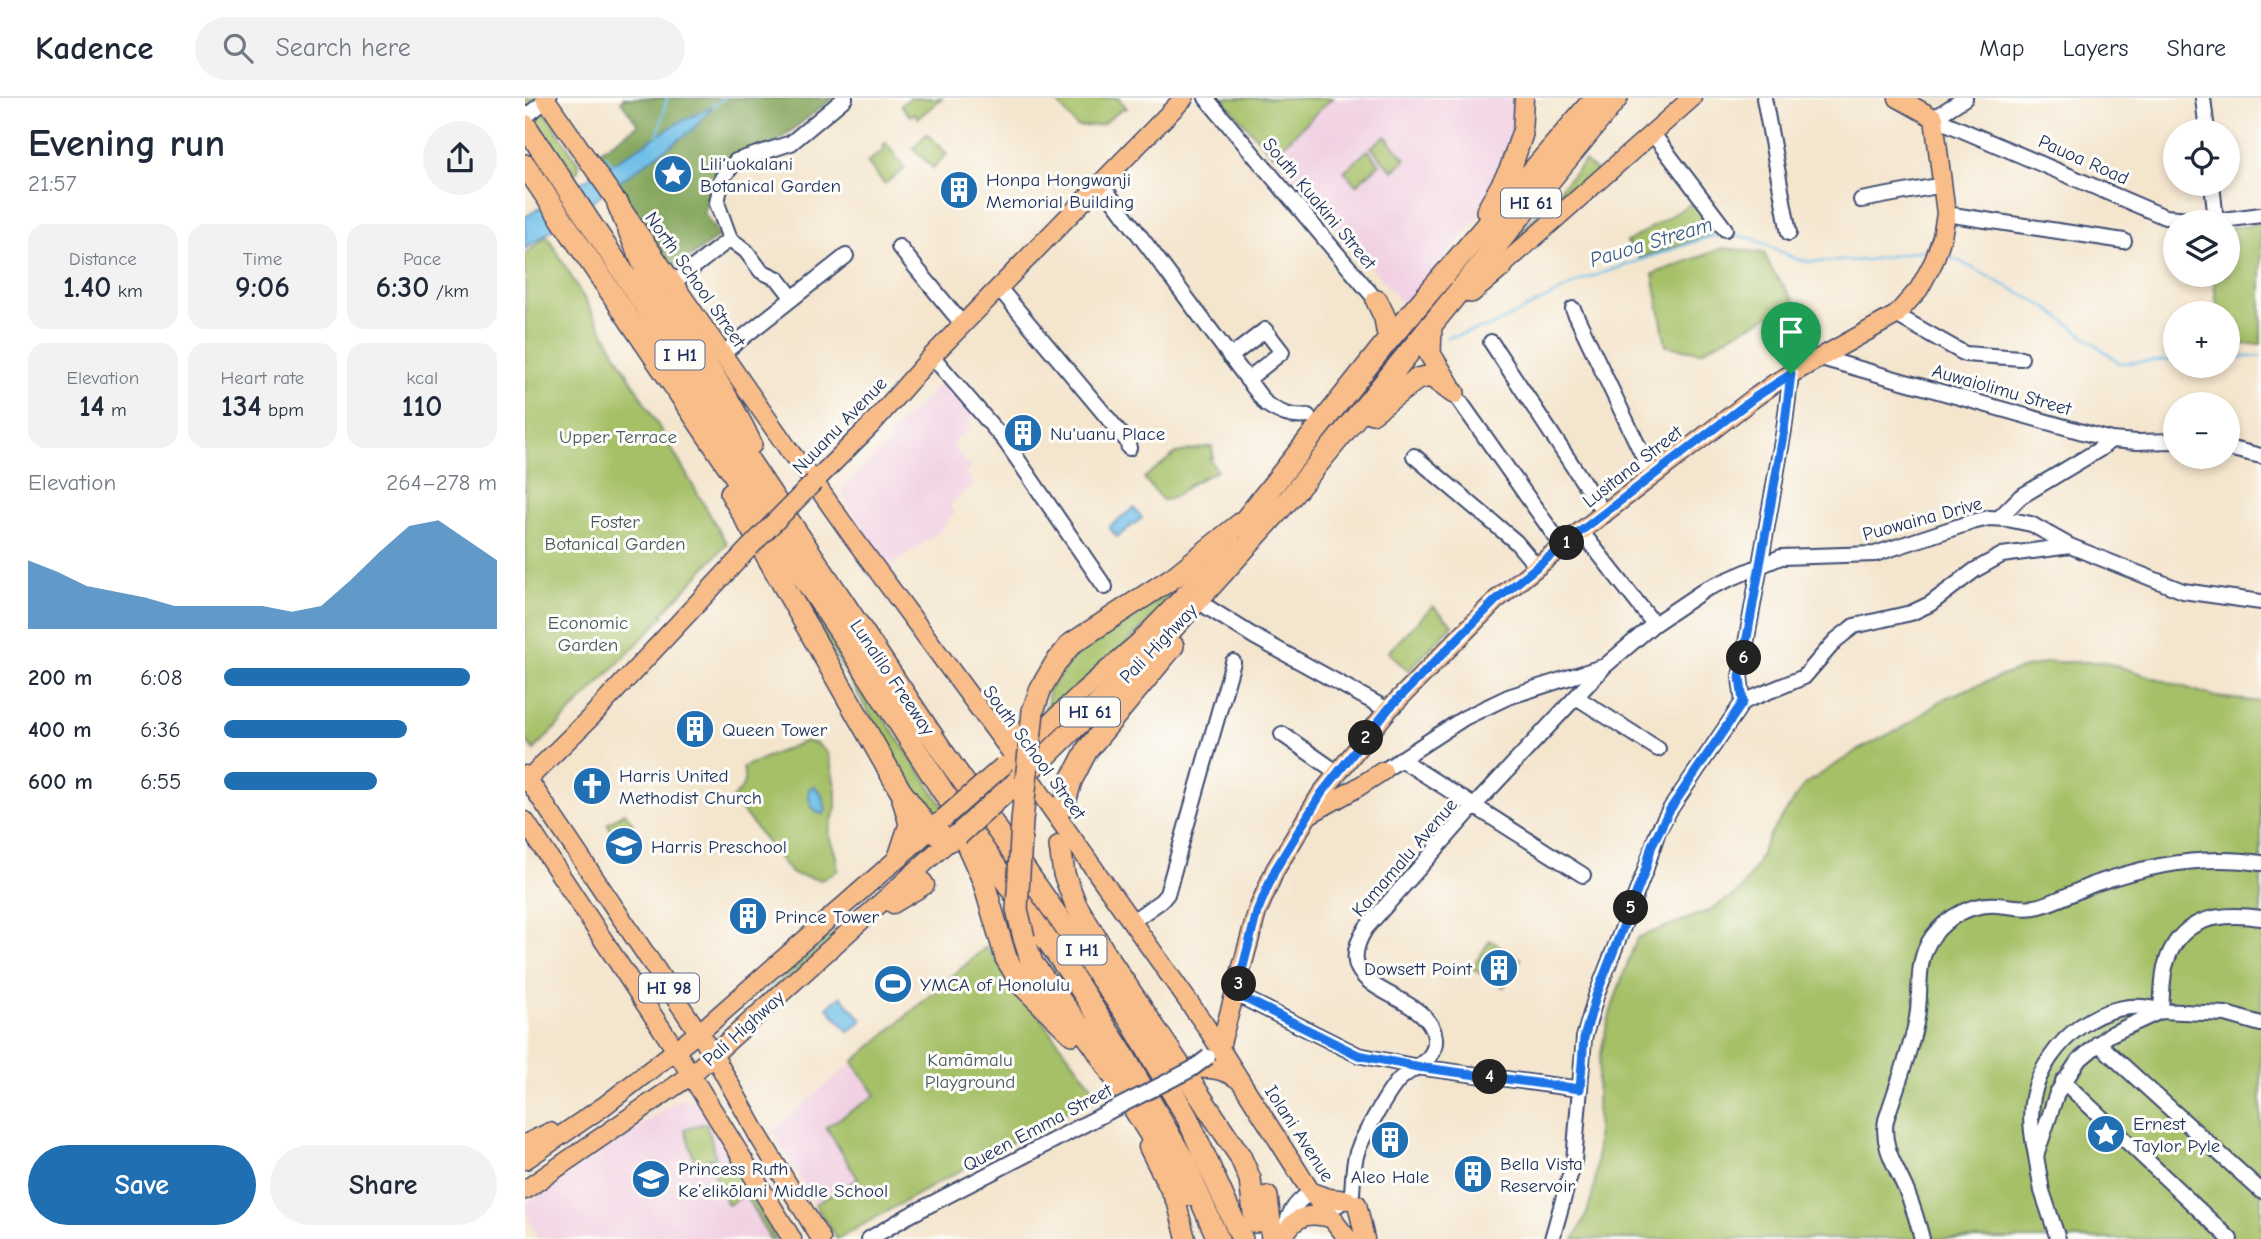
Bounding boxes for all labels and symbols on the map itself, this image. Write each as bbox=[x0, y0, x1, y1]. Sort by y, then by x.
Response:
street label: Pauoa Road bbox=[2035, 130, 2132, 190]
street label: South Kuakini Street bbox=[1258, 134, 1381, 274]
place icon: Lili'uokalani Botanical Garden bbox=[652, 153, 694, 195]
place label: Lili'uokalani Botanical Garden bbox=[700, 153, 841, 197]
building icon: Honpa Hongwanji Memorial Building bbox=[938, 169, 980, 211]
place label: Honpa Hongwanji Memorial Building bbox=[986, 169, 1134, 213]
road number: HI 61 bbox=[1501, 188, 1561, 218]
street label: North School Street bbox=[640, 208, 750, 352]
water label: Pauoa Stream bbox=[1587, 212, 1715, 272]
pin bbox=[1761, 302, 1821, 374]
road number: I H1 bbox=[655, 341, 705, 370]
street label: Auwaiolimu Street bbox=[1930, 360, 2074, 421]
street label: Nuuanu Avenue bbox=[788, 373, 891, 479]
building icon: Nu'uanu Place bbox=[1002, 412, 1044, 454]
street label: Lusitana Street bbox=[1579, 421, 1687, 512]
place label: Nu'uanu Place bbox=[1050, 423, 1165, 445]
park label: Upper Terrace bbox=[559, 426, 677, 448]
street label: Puowaina Drive bbox=[1860, 492, 1984, 546]
park label: Foster Botanical Garden bbox=[544, 511, 686, 555]
pin: 1 bbox=[1549, 526, 1585, 560]
street label: Pali Highway bbox=[1115, 599, 1202, 688]
park label: Economic Garden bbox=[548, 612, 628, 656]
street label: Lunalilo Freeway bbox=[845, 616, 939, 740]
pin: 6 bbox=[1727, 640, 1761, 676]
street label: South School Street bbox=[978, 681, 1091, 824]
road number: HI 61 bbox=[1060, 698, 1120, 726]
building icon: Queen Tower bbox=[674, 708, 716, 750]
place label: Queen Tower bbox=[722, 719, 828, 741]
pin: 2 bbox=[1349, 720, 1383, 756]
church icon: Harris United Methodist Church bbox=[571, 765, 613, 807]
place label: Harris United Methodist Church bbox=[619, 765, 762, 809]
street label: Kamamalu Avenue bbox=[1347, 794, 1462, 921]
school or university icon: Harris Preschool bbox=[603, 825, 645, 867]
place label: Harris Preschool bbox=[651, 836, 787, 858]
pin: 5 bbox=[1613, 890, 1649, 926]
building icon: Prince Tower bbox=[727, 895, 769, 937]
place label: Prince Tower bbox=[775, 906, 880, 928]
road number: I H1 bbox=[1057, 936, 1107, 964]
building icon: Dowsett Point bbox=[1478, 947, 1520, 989]
place label: Dowsett Point bbox=[1364, 958, 1473, 980]
sports icon: YMCA of Honolulu bbox=[872, 963, 914, 1005]
pin: 3 bbox=[1221, 966, 1257, 1001]
road number: HI 98 bbox=[639, 974, 699, 1002]
place label: YMCA of Honolulu bbox=[920, 974, 1070, 996]
street label: Pali Highway bbox=[698, 986, 789, 1071]
park label: Kamāmalu Playground bbox=[925, 1049, 1015, 1093]
pin: 4 bbox=[1473, 1060, 1507, 1094]
street label: Queen Emma Street bbox=[959, 1079, 1116, 1176]
street label: Iolani Avenue bbox=[1260, 1081, 1338, 1186]
place icon: Ernest Taylor Pyle bbox=[2085, 1113, 2127, 1155]
place label: Ernest Taylor Pyle bbox=[2133, 1113, 2220, 1157]
building icon: Aleo Hale bbox=[1369, 1119, 1411, 1161]
building icon: Bella Vista Reservoir bbox=[1452, 1153, 1494, 1195]
place label: Bella Vista Reservoir bbox=[1500, 1153, 1583, 1197]
school or university icon: Princess Ruth Ke’elikōlani Middle School bbox=[630, 1158, 672, 1200]
place label: Princess Ruth Ke’elikōlani Middle School bbox=[678, 1158, 888, 1202]
place label: Aleo Hale bbox=[1351, 1166, 1429, 1188]

